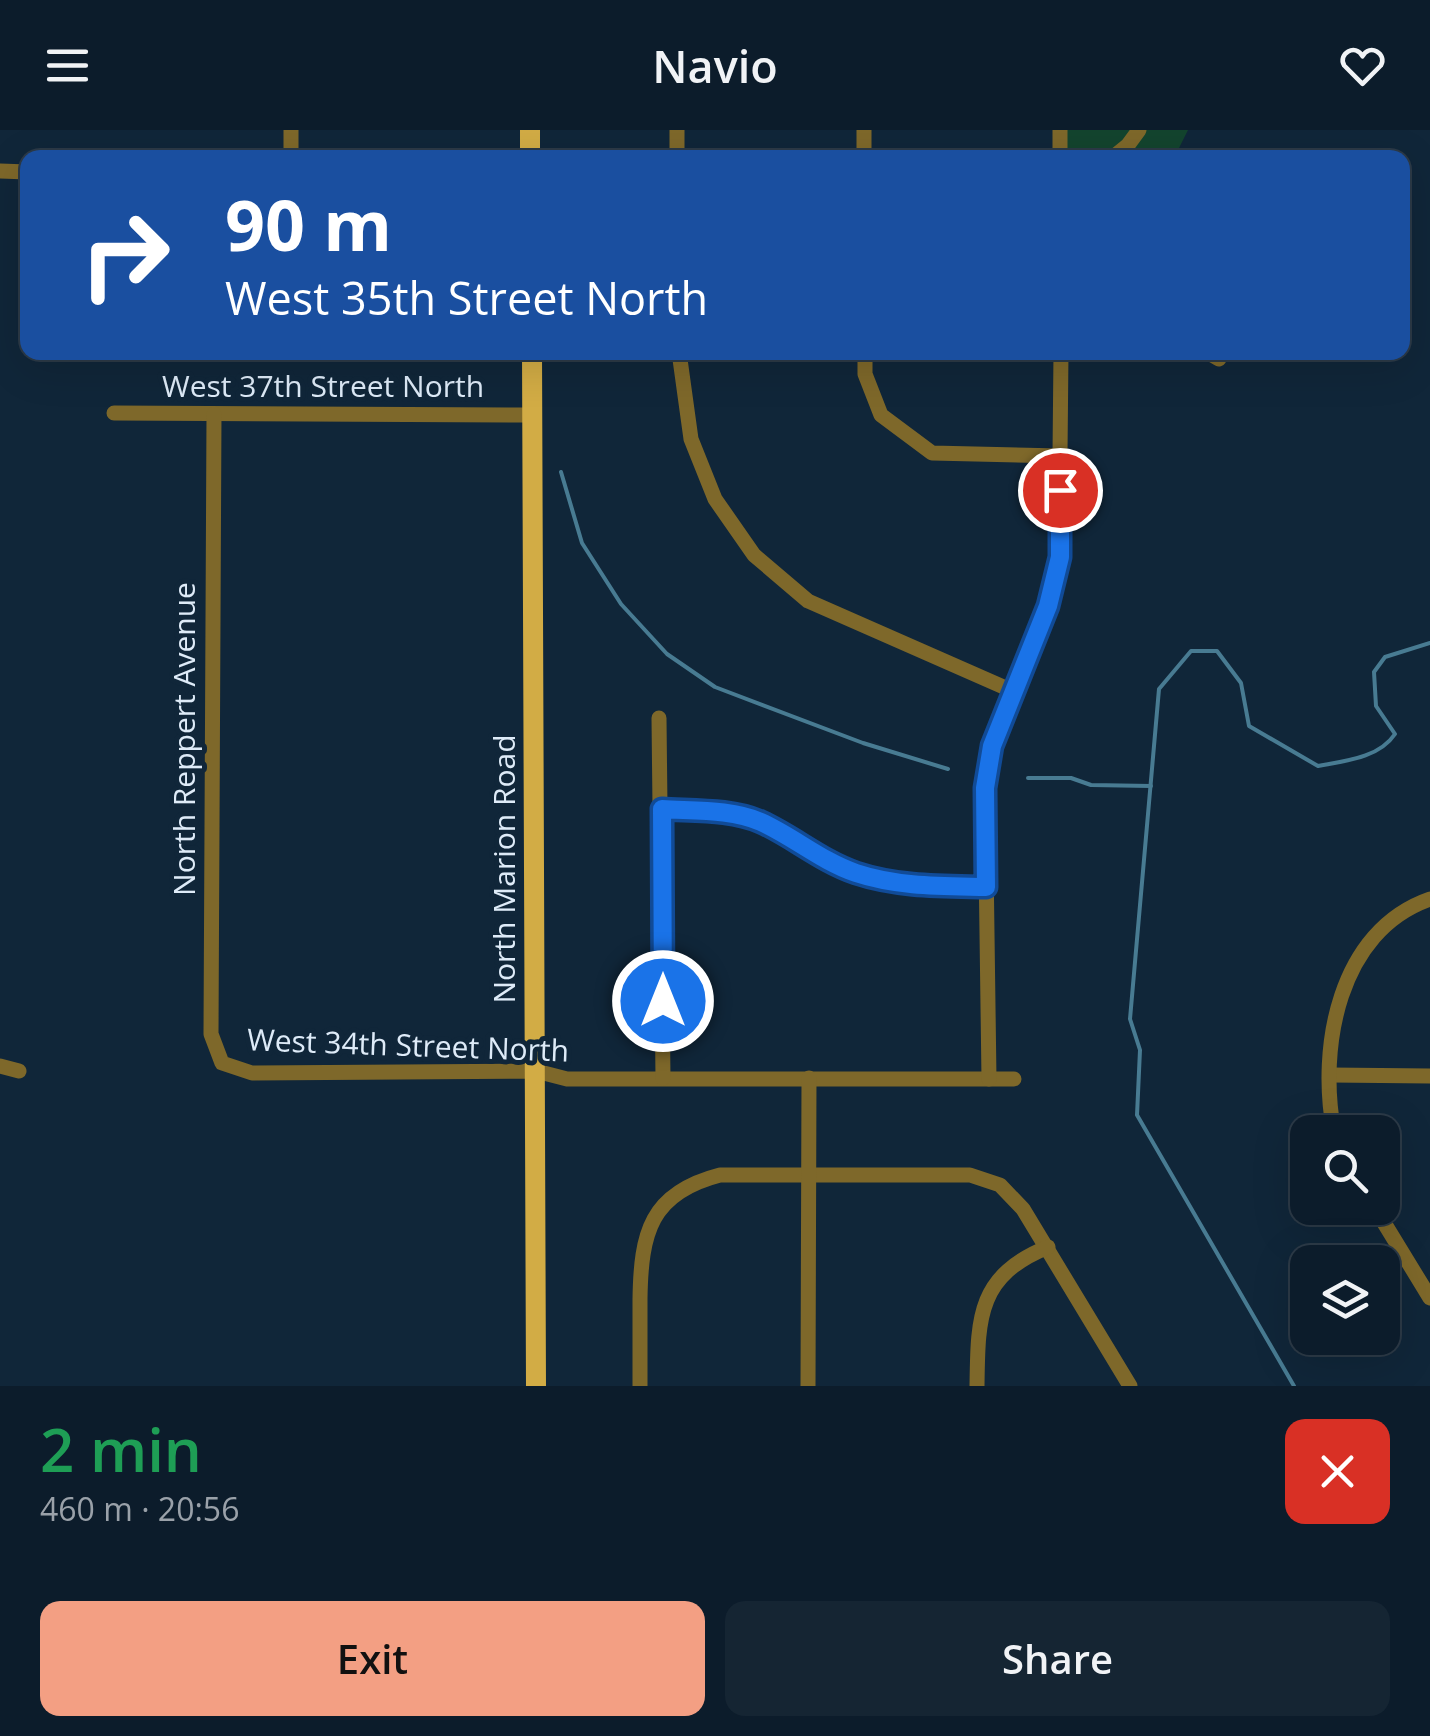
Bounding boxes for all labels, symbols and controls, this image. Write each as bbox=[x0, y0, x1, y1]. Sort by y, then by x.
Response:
text: Navio bbox=[652, 35, 778, 96]
icon: menu bbox=[40, 38, 95, 93]
icon: heart bbox=[1335, 38, 1390, 93]
text: 90 m bbox=[225, 176, 392, 272]
icon: right bbox=[60, 190, 190, 320]
text: West 35th Street North bbox=[225, 267, 708, 328]
street label: West 37th Street North bbox=[162, 365, 484, 406]
pin bbox=[1018, 448, 1103, 533]
icon: arrive bbox=[1033, 463, 1088, 518]
street label: North Reppert Avenue bbox=[163, 582, 204, 896]
street label: North Marion Road bbox=[483, 734, 524, 1004]
position arrow bbox=[611, 949, 715, 1053]
street label: West 34th Street North bbox=[246, 1018, 570, 1071]
map controls bbox=[1290, 1115, 1400, 1355]
button: search bbox=[1290, 1115, 1400, 1225]
button: layers bbox=[1290, 1245, 1400, 1355]
text: 2 min bbox=[40, 1408, 202, 1490]
button: close bbox=[1285, 1419, 1390, 1524]
text: 460 m · 20:56 bbox=[40, 1487, 239, 1530]
button: Exit bbox=[40, 1601, 705, 1716]
button: Share bbox=[725, 1601, 1390, 1716]

